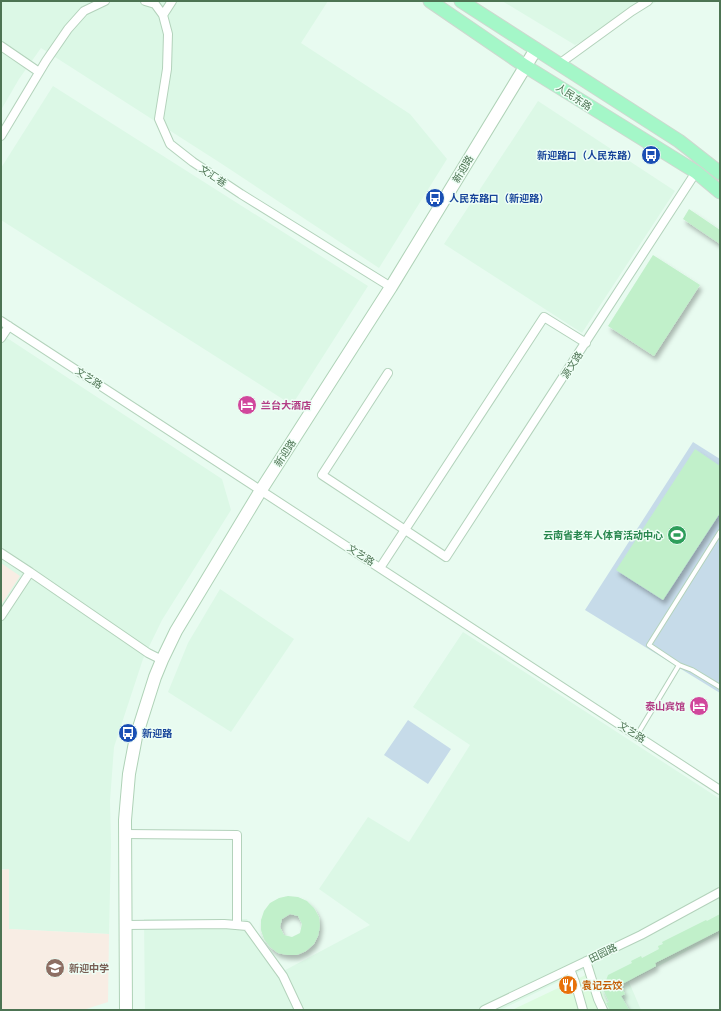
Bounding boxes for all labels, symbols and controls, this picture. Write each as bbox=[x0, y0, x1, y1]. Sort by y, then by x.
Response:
street label: 人民东路 bbox=[554, 81, 594, 113]
bus stop icon: 新迎路口（人民东路） bbox=[640, 144, 662, 166]
place label: 新迎路口（人民东路） bbox=[537, 150, 637, 161]
street label: 新迎路 bbox=[451, 153, 475, 185]
street label: 文汇巷 bbox=[197, 163, 229, 189]
bus stop icon: 人民东路口（新迎路） bbox=[424, 187, 446, 209]
place label: 人民东路口（新迎路） bbox=[449, 193, 549, 204]
street label: 源文路 bbox=[559, 349, 585, 381]
street label: 文艺路 bbox=[73, 365, 105, 391]
hotel icon: 兰台大酒店 bbox=[236, 394, 258, 416]
place label: 兰台大酒店 bbox=[261, 400, 311, 411]
street label: 新迎路 bbox=[272, 437, 298, 469]
sports icon: 云南省老年人体育活动中心 bbox=[666, 524, 688, 546]
place label: 云南省老年人体育活动中心 bbox=[543, 530, 663, 541]
street label: 文艺路 bbox=[345, 542, 377, 568]
hotel icon: 泰山宾馆 bbox=[688, 695, 710, 717]
place label: 泰山宾馆 bbox=[645, 701, 685, 712]
street label: 文艺路 bbox=[616, 719, 648, 745]
bus stop icon: 新迎路 bbox=[117, 722, 139, 744]
place label: 新迎路 bbox=[142, 728, 173, 739]
street label: 田园路 bbox=[587, 941, 619, 965]
school or university icon: 新迎中学 bbox=[44, 957, 66, 979]
place label: 新迎中学 bbox=[69, 963, 109, 974]
restaurant icon: 袁记云饺 bbox=[557, 974, 579, 996]
place label: 袁记云饺 bbox=[581, 980, 623, 991]

